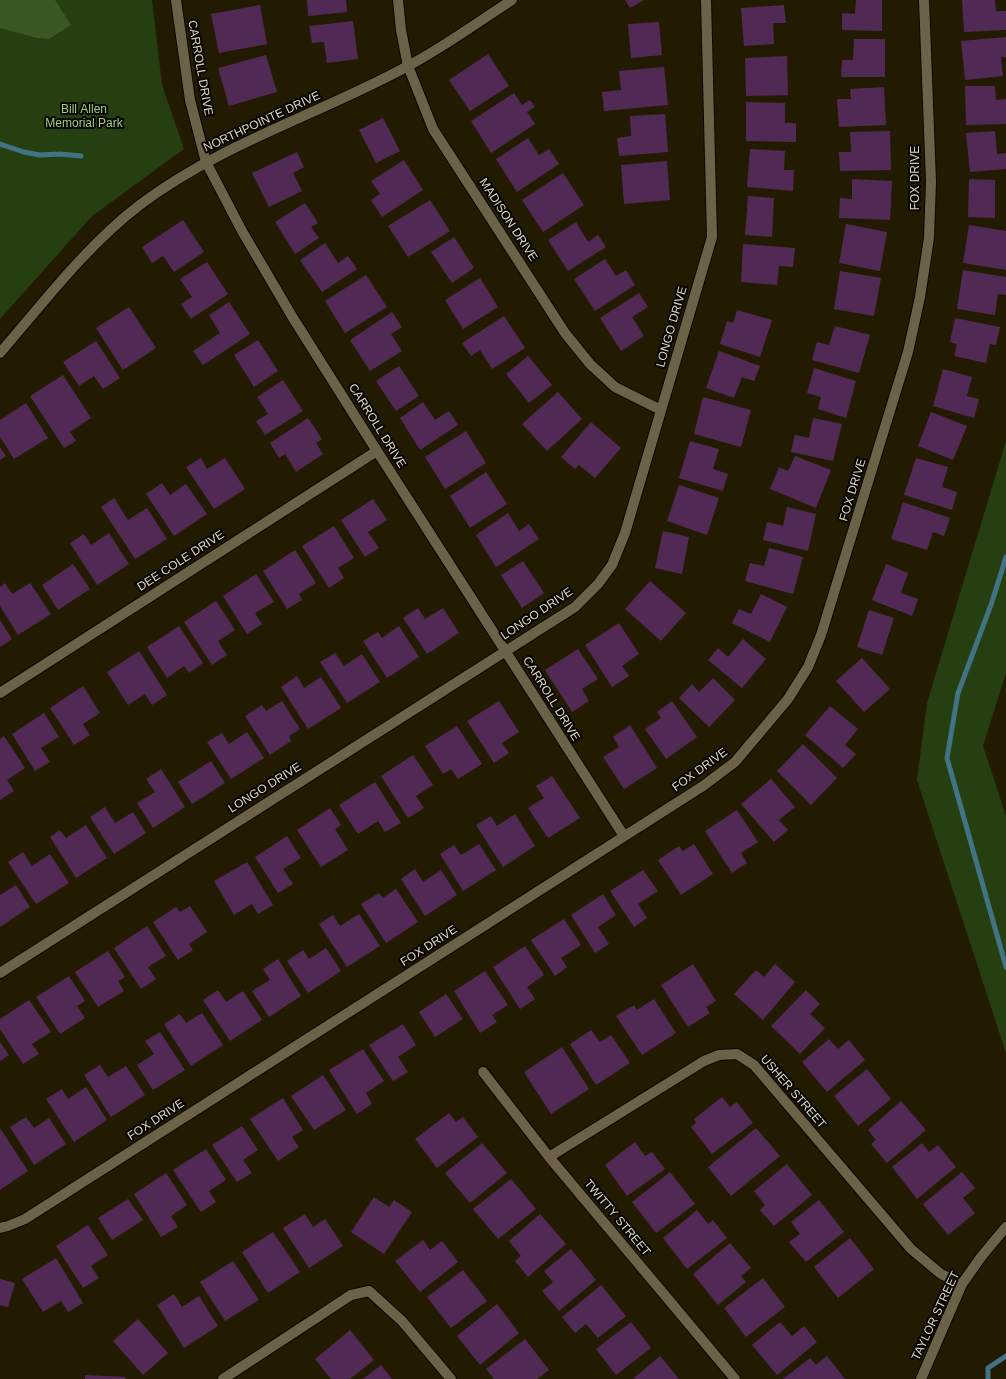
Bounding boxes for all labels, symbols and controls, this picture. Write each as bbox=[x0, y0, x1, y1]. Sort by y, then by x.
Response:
street label: CARROLL DRIVE bbox=[185, 19, 215, 117]
street label: NORTHPOINTE DRIVE bbox=[201, 89, 323, 155]
park label: Bill Allen Memorial Park bbox=[45, 103, 123, 131]
street label: FOX DRIVE bbox=[909, 146, 923, 210]
street label: MADISON DRIVE bbox=[476, 176, 540, 264]
street label: LONGO DRIVE bbox=[654, 285, 690, 369]
street label: CARROLL DRIVE bbox=[345, 381, 409, 471]
street label: FOX DRIVE bbox=[837, 457, 869, 523]
street label: DEE COLE DRIVE bbox=[135, 528, 227, 594]
street label: LONGO DRIVE bbox=[498, 585, 576, 643]
street label: CARROLL DRIVE bbox=[519, 654, 583, 744]
street label: FOX DRIVE bbox=[670, 745, 730, 795]
street label: LONGO DRIVE bbox=[226, 760, 304, 816]
street label: FOX DRIVE bbox=[398, 922, 460, 970]
street label: USHER STREET bbox=[757, 1052, 829, 1132]
street label: FOX DRIVE bbox=[125, 1096, 187, 1144]
street label: TWITTY STREET bbox=[581, 1177, 653, 1259]
street label: TAYLOR STREET bbox=[909, 1269, 963, 1363]

